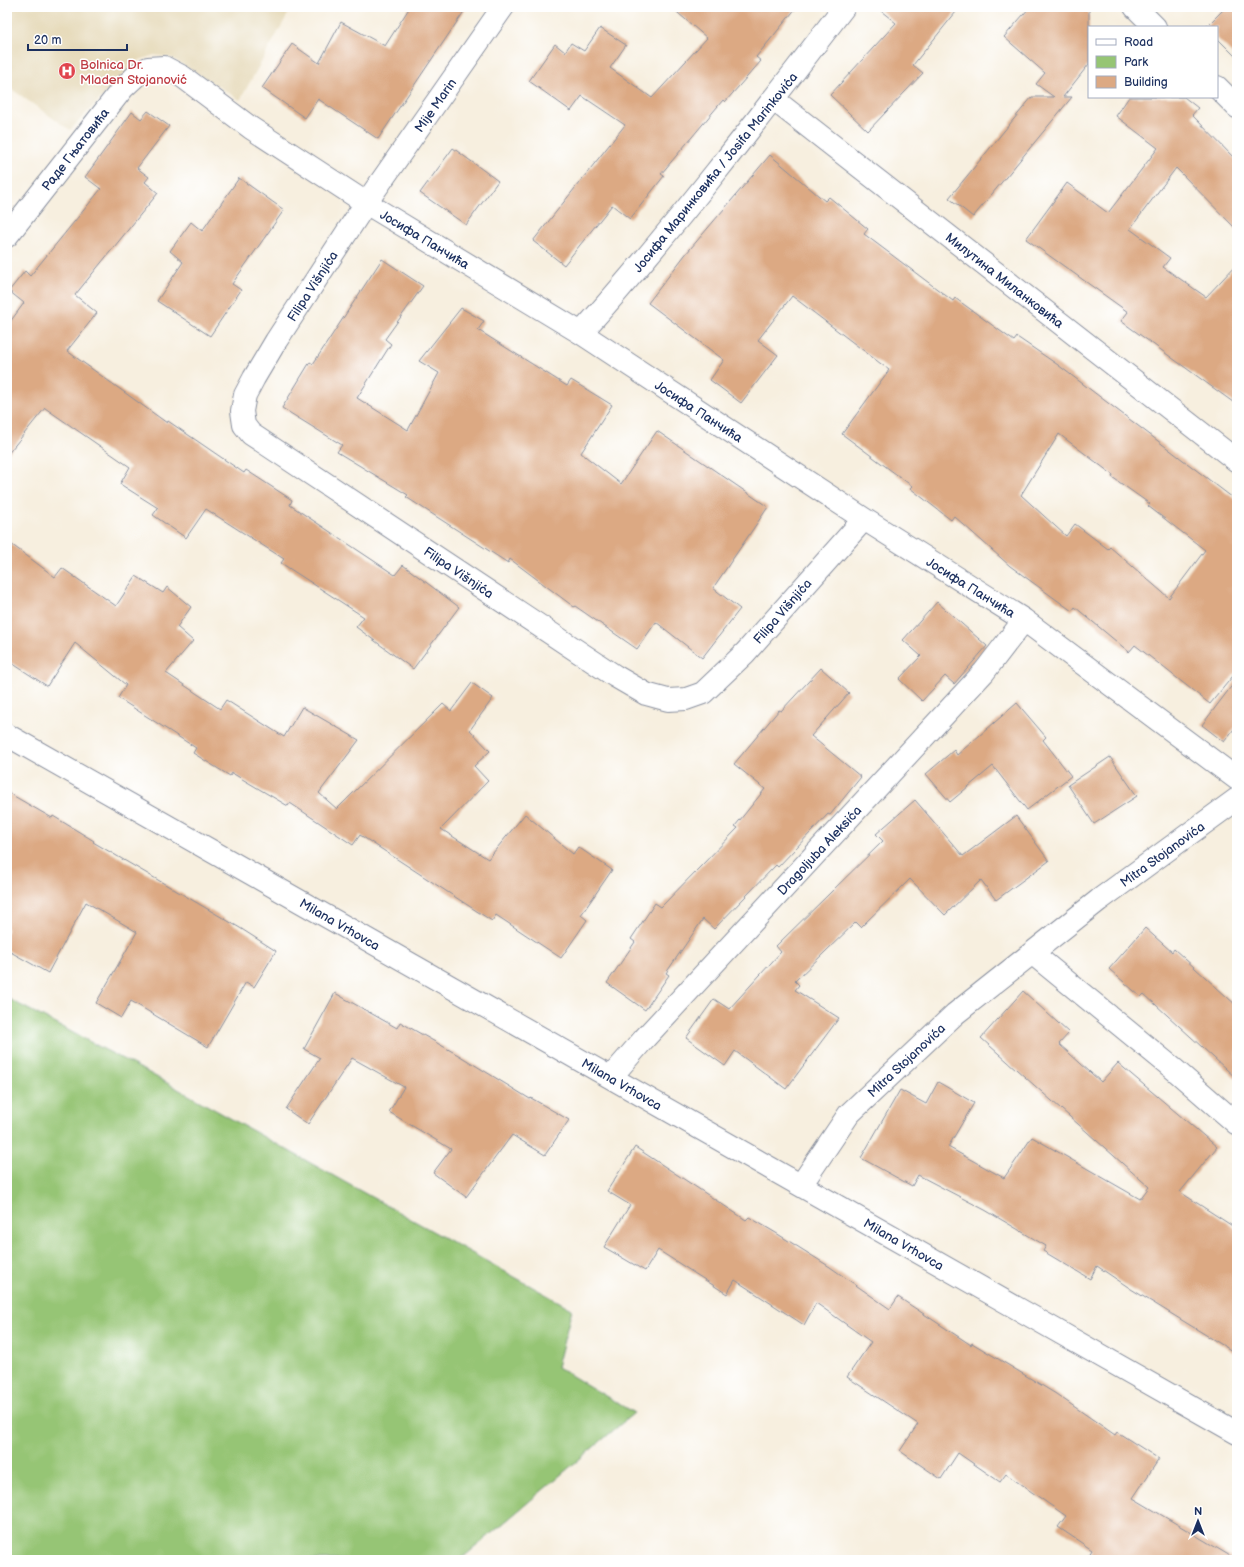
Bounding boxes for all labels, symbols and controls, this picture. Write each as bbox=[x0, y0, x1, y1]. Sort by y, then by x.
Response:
scale bar bbox=[28, 26, 127, 52]
legend bbox=[1088, 26, 1218, 98]
text: 20 m bbox=[34, 33, 61, 48]
text: Road bbox=[1124, 35, 1153, 50]
text: Park bbox=[1124, 55, 1148, 70]
place label: Bolnica Dr. Mladen Stojanović bbox=[80, 57, 187, 88]
hospital icon: Bolnica Dr. Mladen Stojanović bbox=[57, 61, 77, 81]
street label: Јосифа Маринковића / Josifa Marinkovića bbox=[630, 70, 801, 276]
text: Building bbox=[1124, 75, 1168, 90]
street label: Mije Marin bbox=[411, 76, 460, 136]
street label: Раде Гњатовића bbox=[39, 105, 113, 194]
street label: Јосифа Панчића bbox=[377, 207, 472, 273]
street label: Милутина Миланковића bbox=[942, 230, 1067, 332]
street label: Filipa Višnjića bbox=[284, 248, 342, 325]
street label: Јосифа Панчића bbox=[652, 377, 746, 446]
street label: Filipa Višnjića bbox=[420, 544, 496, 602]
street label: Јосифа Панчића bbox=[923, 554, 1018, 622]
street label: Filipa Višnjića bbox=[750, 576, 815, 647]
street label: Dragoljuba Aleksića bbox=[774, 803, 865, 899]
street label: Mitra Stojanovića bbox=[1117, 819, 1208, 891]
street label: Milana Vrhovca bbox=[297, 895, 382, 954]
street label: Mitra Stojanovića bbox=[864, 1021, 949, 1101]
street label: Milana Vrhovca bbox=[579, 1055, 664, 1114]
street label: Milana Vrhovca bbox=[861, 1215, 946, 1274]
north arrow bbox=[1178, 1501, 1218, 1541]
text: N bbox=[1194, 1505, 1202, 1518]

